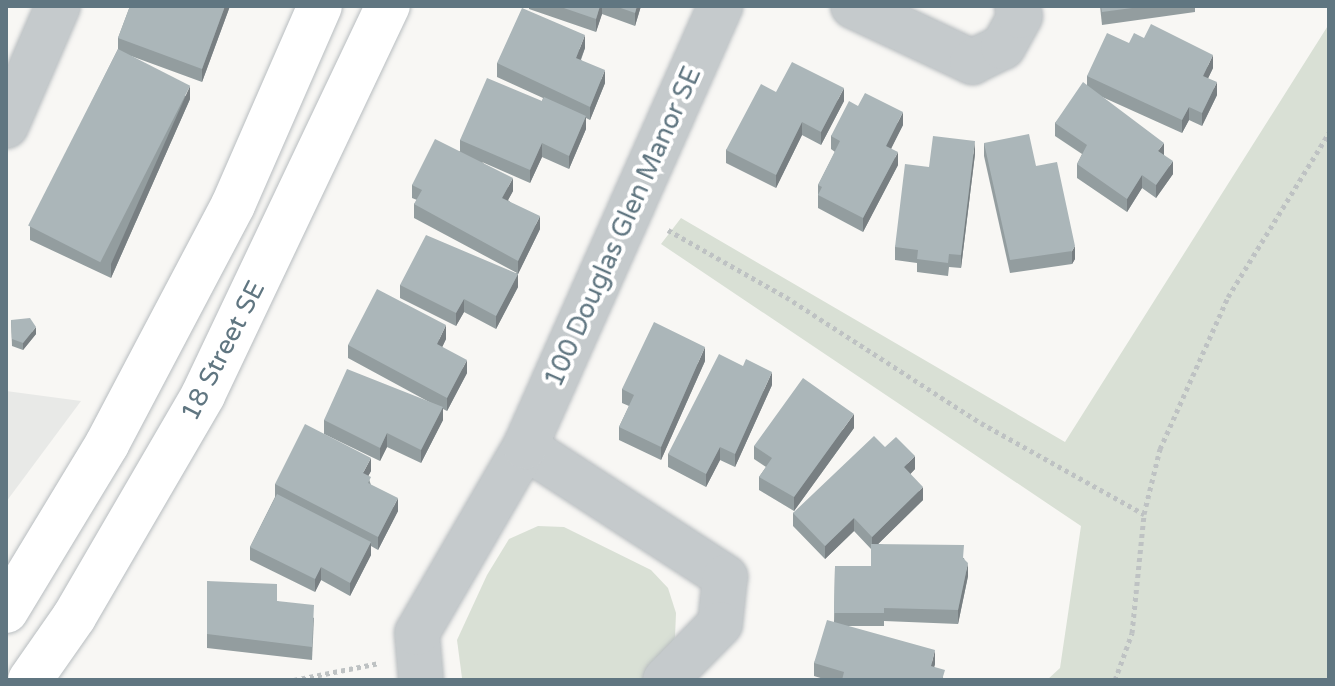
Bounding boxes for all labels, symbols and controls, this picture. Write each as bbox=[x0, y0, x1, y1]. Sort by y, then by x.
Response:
street label: 100 Douglas Glen Manor SE bbox=[538, 62, 708, 392]
street label: 18 Street SE bbox=[174, 276, 272, 426]

